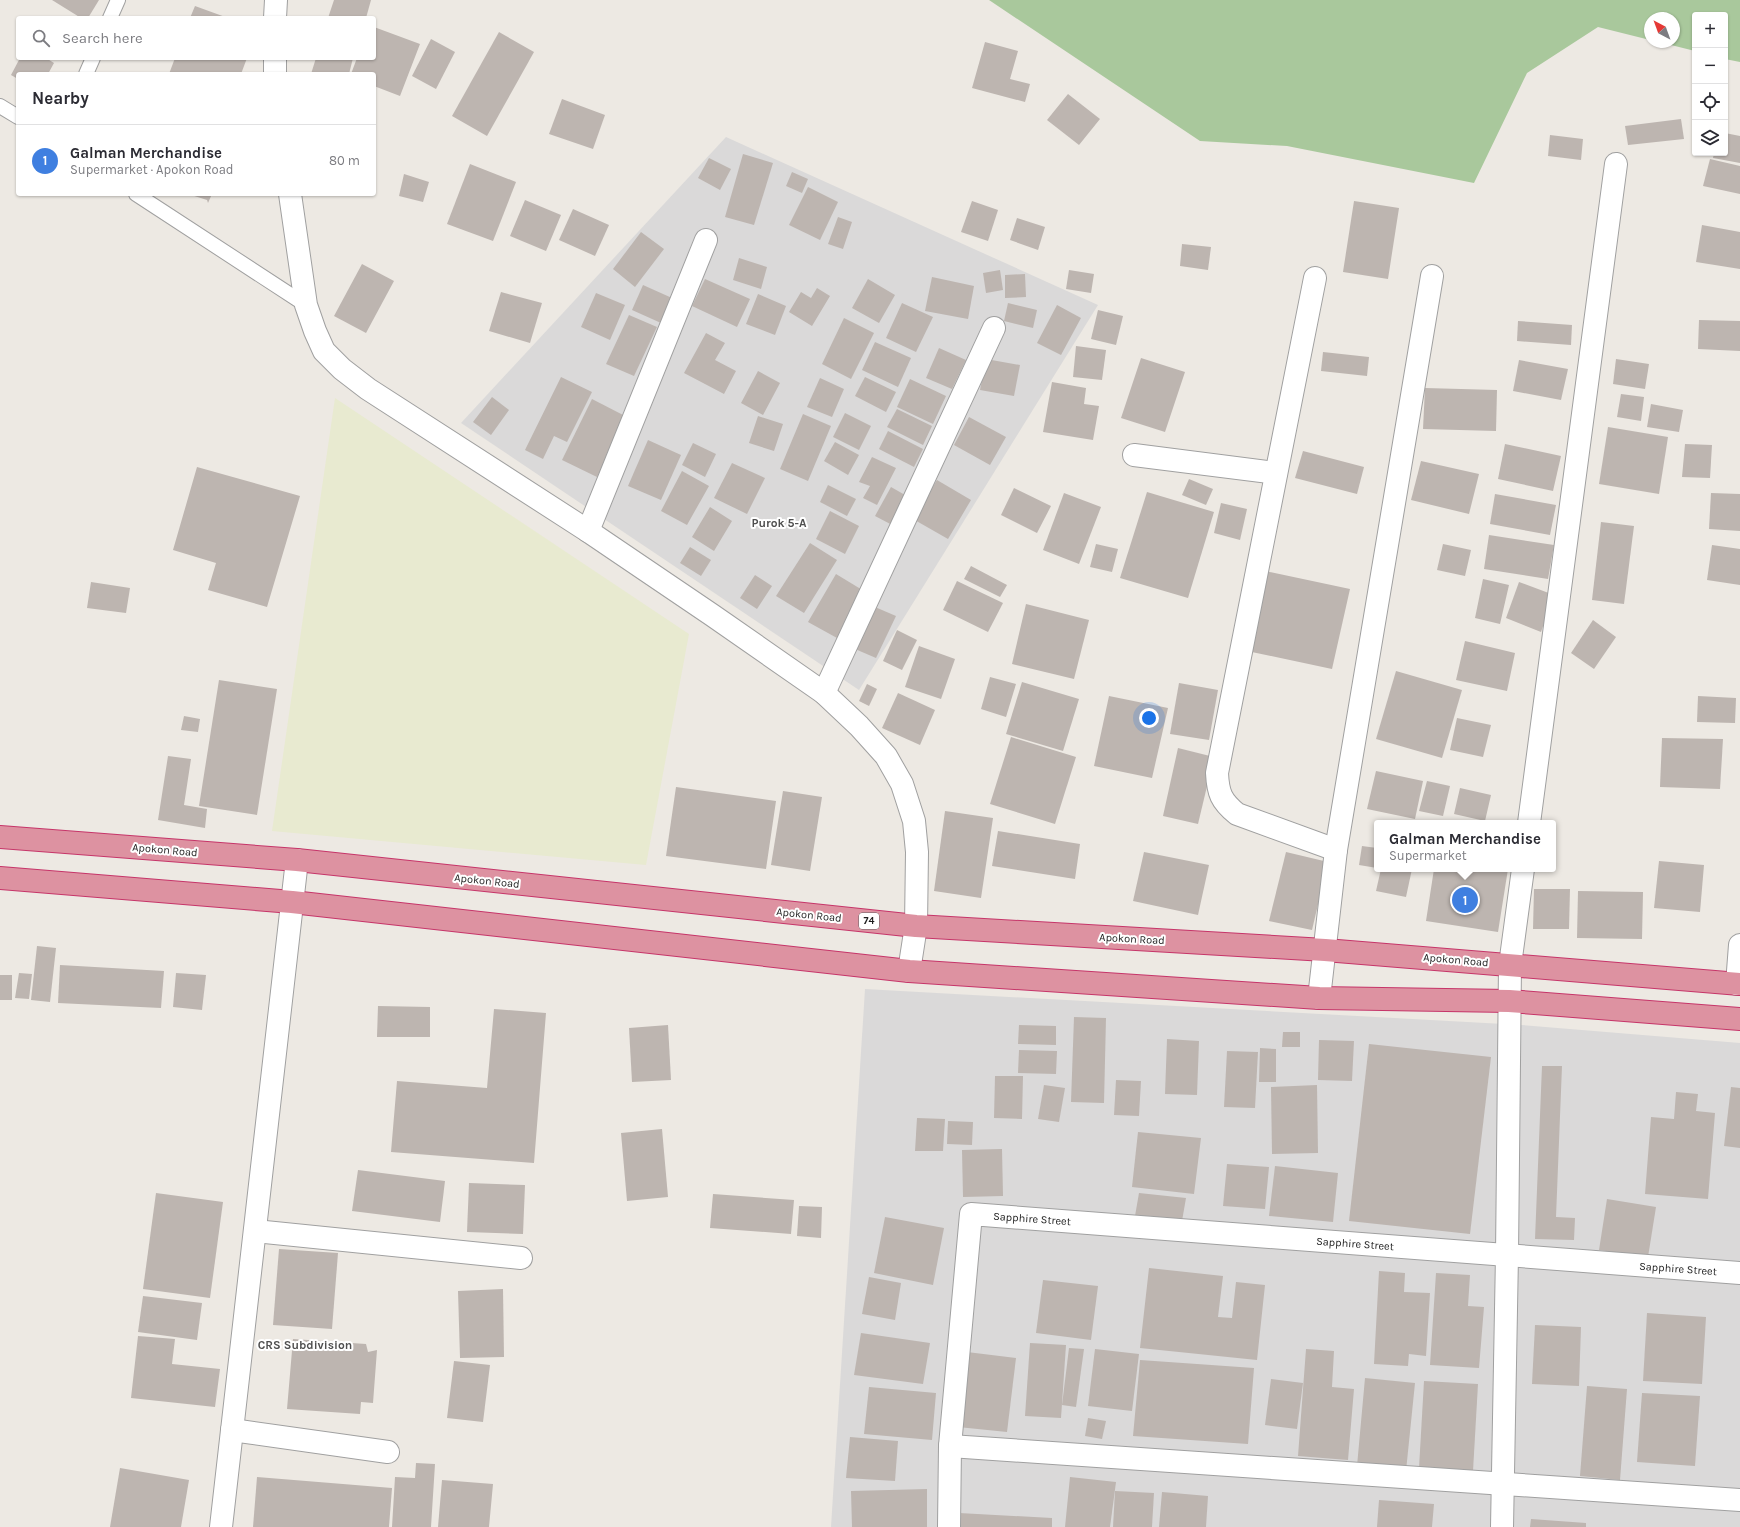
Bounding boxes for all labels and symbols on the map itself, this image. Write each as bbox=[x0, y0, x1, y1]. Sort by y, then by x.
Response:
north arrow bbox=[1644, 12, 1680, 48]
district label: Purok 5-A bbox=[751, 516, 807, 530]
your location bbox=[1139, 708, 1159, 728]
street label: Apokon Road bbox=[132, 841, 198, 859]
street label: Apokon Road bbox=[454, 871, 520, 891]
pin: 1 bbox=[1452, 885, 1478, 915]
street label: Apokon Road bbox=[776, 905, 842, 925]
road number: 74 bbox=[859, 913, 879, 929]
street label: Apokon Road bbox=[1099, 931, 1165, 947]
street label: Apokon Road bbox=[1423, 951, 1489, 969]
street label: Sapphire Street bbox=[993, 1210, 1071, 1228]
street label: Sapphire Street bbox=[1316, 1235, 1394, 1253]
street label: Sapphire Street bbox=[1639, 1260, 1717, 1278]
district label: CRS Subdivision bbox=[258, 1338, 352, 1352]

